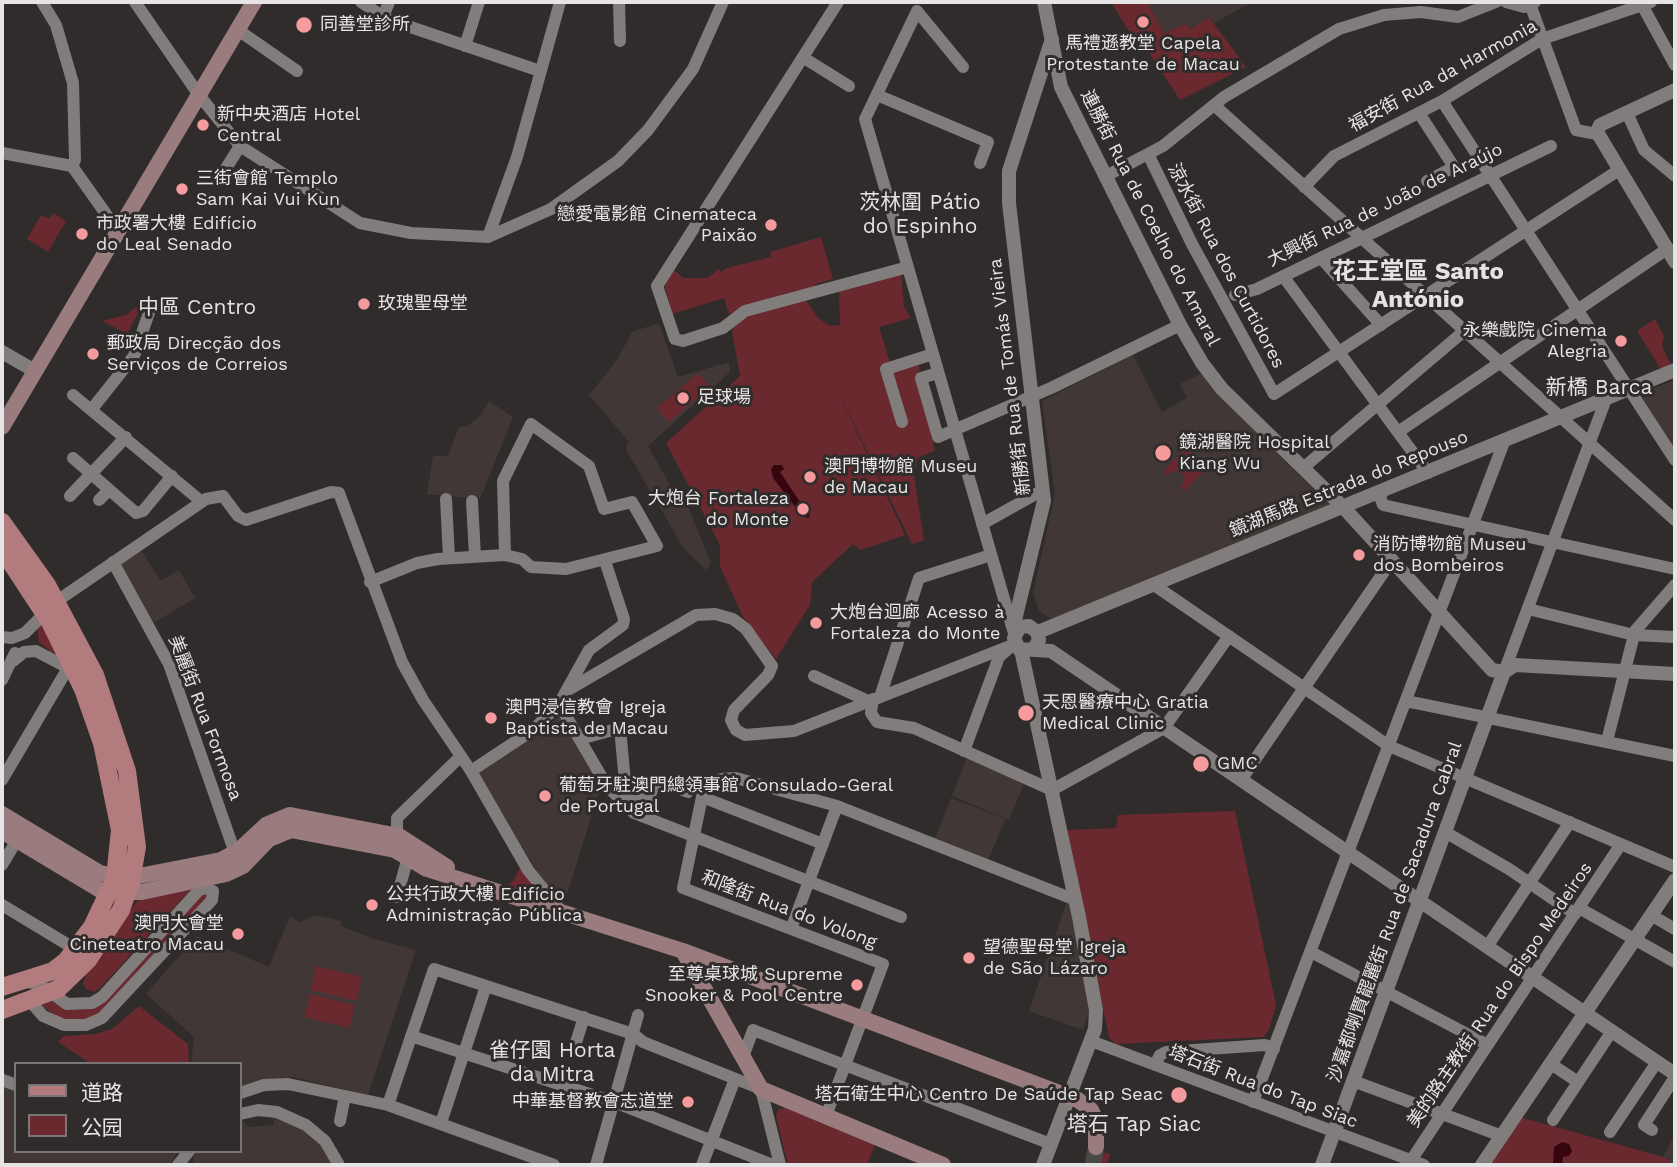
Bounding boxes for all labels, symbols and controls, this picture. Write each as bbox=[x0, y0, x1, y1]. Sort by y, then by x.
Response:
place label: 同善堂診所 bbox=[320, 14, 410, 36]
marker: 馬禮遜教堂 Capela Protestante de Macau bbox=[1135, 14, 1151, 30]
marker: 同善堂診所 bbox=[294, 15, 314, 35]
street label: 福安街 Rua da Harmonia bbox=[1345, 15, 1541, 137]
place label: 馬禮遜教堂 Capela Protestante de Macau bbox=[1046, 33, 1240, 76]
street label: 連勝街 Rua de Coelho do Amaral bbox=[1076, 86, 1224, 350]
place label: 新中央酒店 Hotel Central bbox=[217, 104, 360, 146]
marker: 新中央酒店 Hotel Central bbox=[195, 117, 211, 133]
street label: 大興街 Rua de João de Araújo bbox=[1264, 139, 1506, 271]
street label: 涼水街 Rua dos Curtidores bbox=[1163, 160, 1289, 372]
place label: 三街會館 Templo Sam Kai Vui Kun bbox=[196, 168, 340, 210]
marker: 三街會館 Templo Sam Kai Vui Kun bbox=[174, 181, 190, 197]
district label: 茨林圍 Pátio do Espinho bbox=[854, 190, 986, 240]
place label: 戀愛電影館 Cinemateca Paixão bbox=[557, 204, 757, 246]
place label: 市政署大樓 Edifício do Leal Senado bbox=[96, 213, 257, 256]
marker: 戀愛電影館 Cinemateca Paixão bbox=[763, 217, 779, 233]
marker: 市政署大樓 Edifício do Leal Senado bbox=[74, 226, 90, 242]
street label: 新勝街 Rua de Tomás Vieira bbox=[985, 257, 1035, 497]
district label: 花王堂區 Santo António bbox=[1332, 258, 1504, 314]
place label: 玫瑰聖母堂 bbox=[378, 293, 468, 315]
district label: 中區 Centro bbox=[138, 295, 256, 321]
marker: 玫瑰聖母堂 bbox=[356, 296, 372, 312]
place label: 永樂戲院 Cinema Alegria bbox=[1463, 320, 1607, 362]
place label: 郵政局 Direcção dos Serviços de Correios bbox=[107, 333, 288, 376]
marker: 永樂戲院 Cinema Alegria bbox=[1613, 333, 1629, 349]
marker: 郵政局 Direcção dos Serviços de Correios bbox=[85, 346, 101, 362]
district label: 新橋 Barca bbox=[1546, 375, 1652, 401]
place label: 足球場 bbox=[697, 387, 751, 409]
marker: 足球場 bbox=[675, 390, 691, 406]
street label: 鏡湖馬路 Estrada do Repouso bbox=[1227, 426, 1471, 542]
place label: 鏡湖醫院 Hospital Kiang Wu bbox=[1179, 432, 1330, 474]
marker: 鏡湖醫院 Hospital Kiang Wu bbox=[1153, 443, 1173, 463]
place label: 澳門博物館 Museu de Macau bbox=[824, 456, 977, 498]
marker: 澳門博物館 Museu de Macau bbox=[802, 469, 818, 485]
place label: 大炮台 Fortaleza do Monte bbox=[648, 488, 789, 530]
marker: 大炮台 Fortaleza do Monte bbox=[795, 501, 811, 517]
place label: 消防博物館 Museu dos Bombeiros bbox=[1373, 534, 1526, 576]
marker: 消防博物館 Museu dos Bombeiros bbox=[1351, 547, 1367, 563]
place label: 大炮台迴廊 Acesso à Fortaleza do Monte bbox=[830, 602, 1004, 644]
marker: 大炮台迴廊 Acesso à Fortaleza do Monte bbox=[808, 615, 824, 631]
street label: 美麗街 Rua Formosa bbox=[164, 632, 246, 804]
place label: 天恩醫療中心 Gratia Medical Clinic bbox=[1042, 692, 1209, 734]
place label: 澳門浸信教會 Igreja Baptista de Macau bbox=[505, 697, 668, 740]
marker: 天恩醫療中心 Gratia Medical Clinic bbox=[1016, 703, 1036, 723]
marker: 澳門浸信教會 Igreja Baptista de Macau bbox=[483, 710, 499, 726]
street label: 沙嘉都喇賈罷麗街 Rua de Sacadura Cabral bbox=[1323, 739, 1467, 1085]
place label: GMC bbox=[1217, 753, 1258, 775]
marker: GMC bbox=[1191, 754, 1211, 774]
place label: 葡萄牙駐澳門總領事館 Consulado-Geral de Portugal bbox=[559, 775, 893, 818]
marker: 葡萄牙駐澳門總領事館 Consulado-Geral de Portugal bbox=[537, 788, 553, 804]
street label: 美的路主教街 Rua do Bispo Medeiros bbox=[1403, 858, 1597, 1132]
street label: 和隆街 Rua do Volong bbox=[698, 867, 880, 953]
place label: 公共行政大樓 Edifício Administração Pública bbox=[386, 884, 582, 926]
marker: 公共行政大樓 Edifício Administração Pública bbox=[364, 897, 380, 913]
place label: 澳門大會堂 Cineteatro Macau bbox=[69, 913, 224, 956]
marker: 澳門大會堂 Cineteatro Macau bbox=[230, 926, 246, 942]
place label: 望德聖母堂 Igreja de São Lázaro bbox=[983, 937, 1126, 979]
marker: 望德聖母堂 Igreja de São Lázaro bbox=[961, 950, 977, 966]
place label: 至尊桌球城 Supreme Snooker & Pool Centre bbox=[645, 964, 843, 1006]
marker: 至尊桌球城 Supreme Snooker & Pool Centre bbox=[849, 977, 865, 993]
district label: 雀仔園 Horta da Mitra bbox=[489, 1038, 615, 1088]
street label: 塔石街 Rua do Tap Siac bbox=[1165, 1041, 1361, 1133]
legend bbox=[14, 1062, 242, 1153]
text: 道路 bbox=[81, 1080, 123, 1105]
place label: 塔石衛生中心 Centro De Saúde Tap Seac bbox=[815, 1084, 1163, 1106]
marker: 塔石衛生中心 Centro De Saúde Tap Seac bbox=[1169, 1085, 1189, 1105]
place label: 中華基督教會志道堂 bbox=[512, 1091, 674, 1113]
marker: 中華基督教會志道堂 bbox=[680, 1094, 696, 1110]
district label: 塔石 Tap Siac bbox=[1067, 1112, 1201, 1138]
text: 公园 bbox=[81, 1115, 123, 1140]

